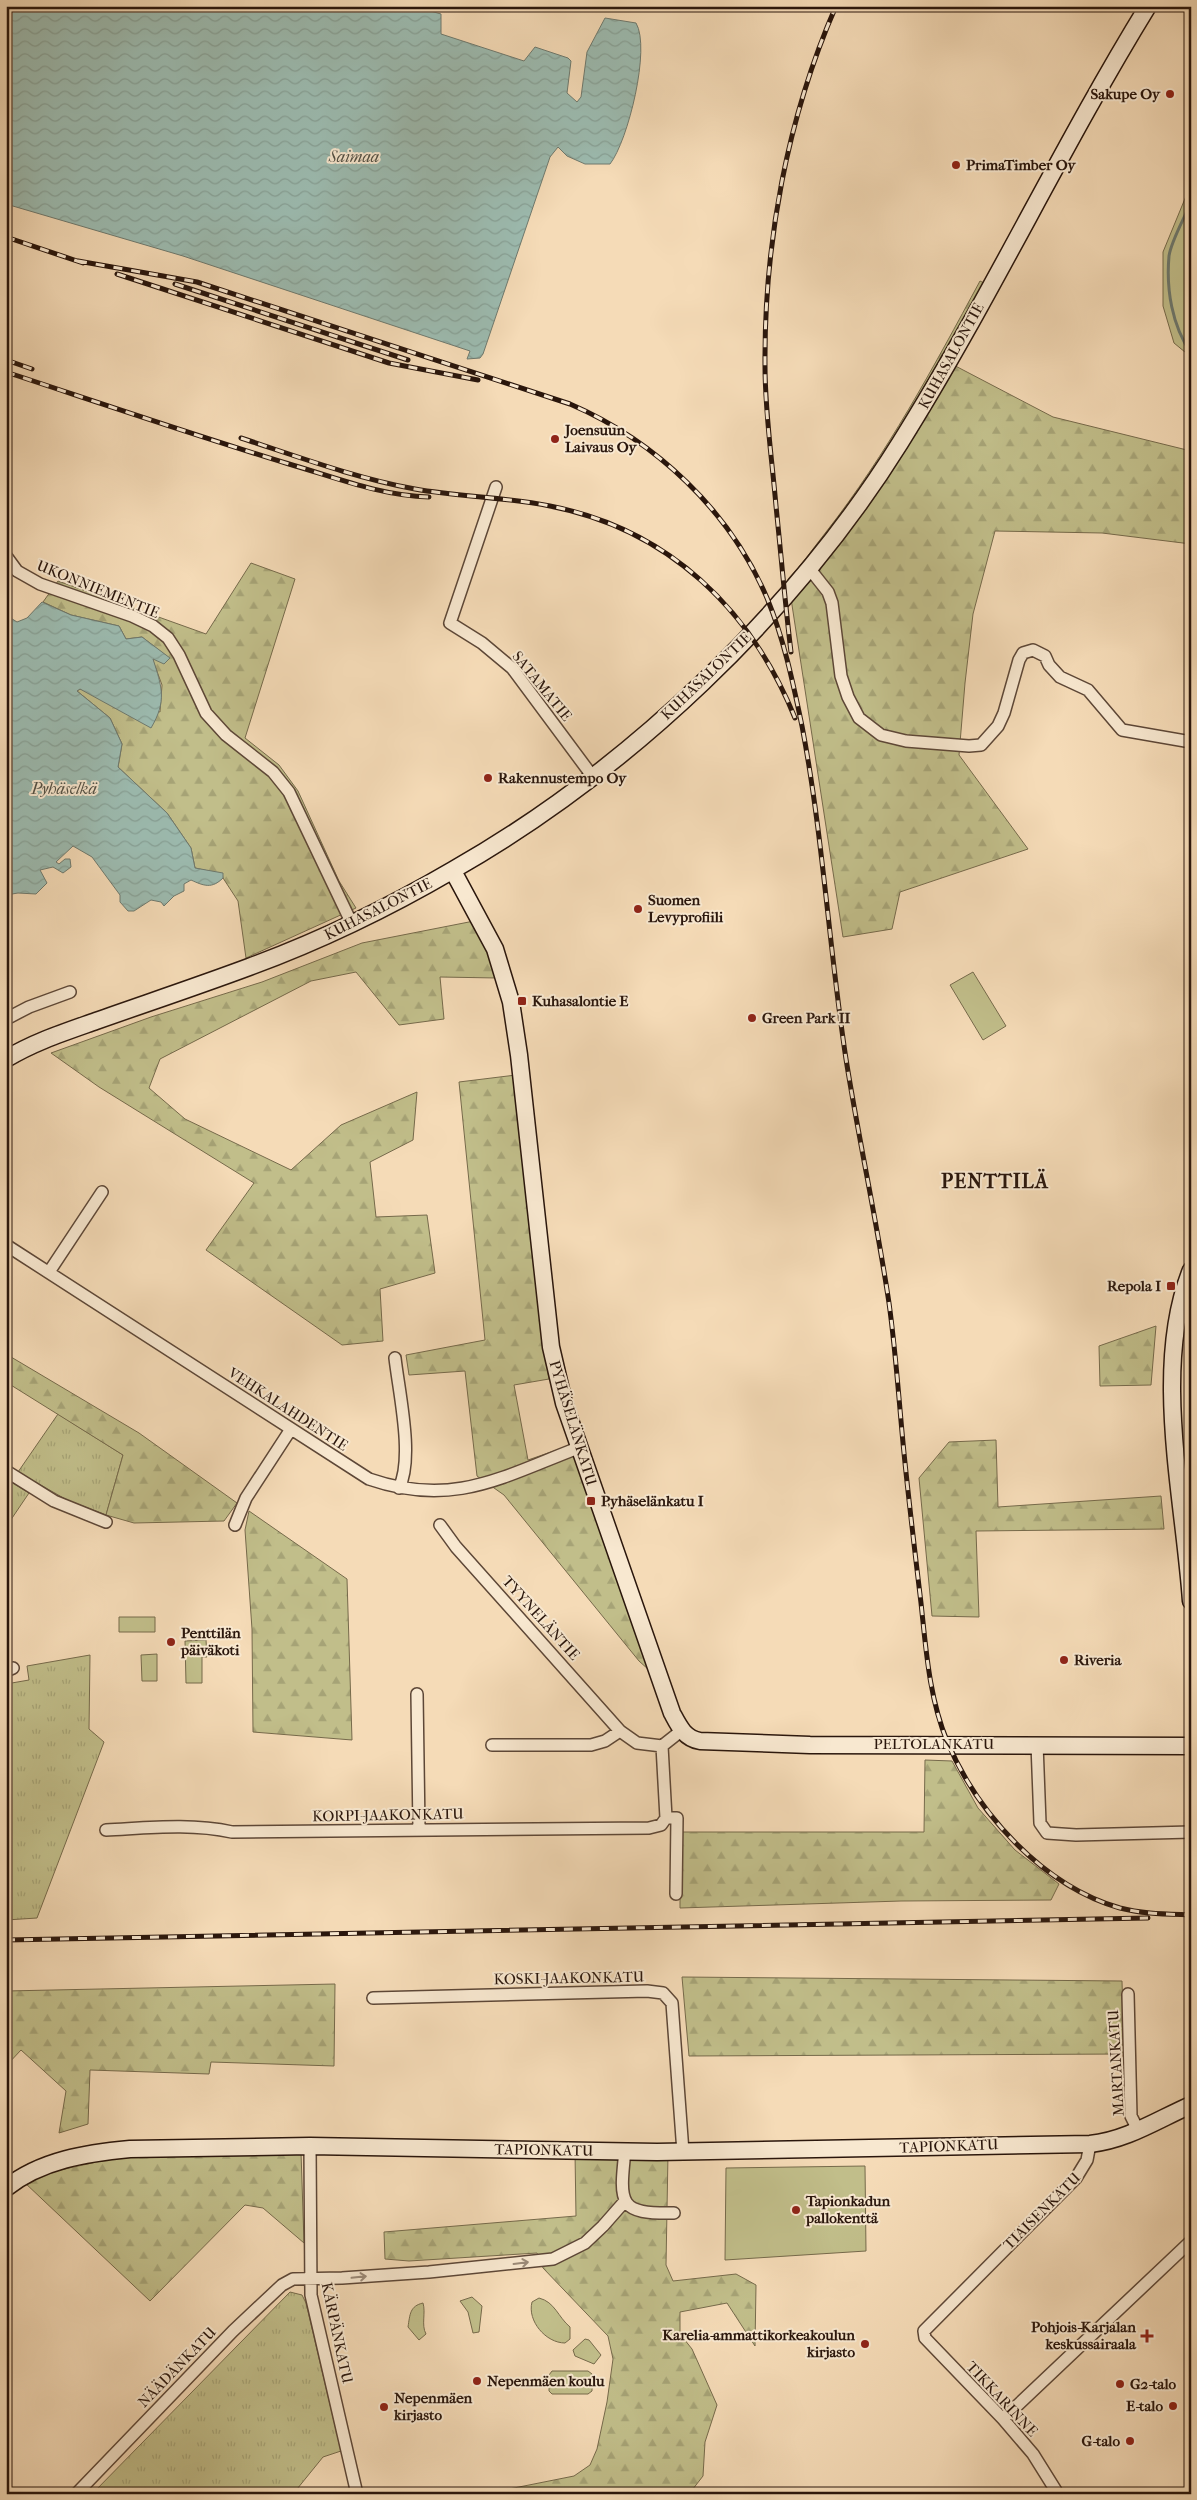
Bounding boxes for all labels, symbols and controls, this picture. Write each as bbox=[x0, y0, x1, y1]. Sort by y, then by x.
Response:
place label: Sakupe Oy bbox=[1090, 85, 1161, 103]
marker: Sakupe Oy bbox=[1164, 88, 1176, 100]
water label: Saimaa bbox=[328, 147, 379, 166]
place label: PrimaTimber Oy bbox=[966, 156, 1077, 174]
marker: PrimaTimber Oy bbox=[950, 159, 962, 171]
street label: KUHASALONTIE bbox=[914, 300, 988, 412]
place label: Joensuun Laivaus Oy bbox=[563, 421, 638, 456]
marker: Joensuun Laivaus Oy bbox=[549, 433, 561, 445]
street label: UKONNIEMENTIE bbox=[34, 556, 162, 622]
street label: KUHASALONTIE bbox=[657, 628, 755, 724]
street label: SATAMATIE bbox=[508, 647, 576, 725]
place label: Rakennustempo Oy bbox=[498, 769, 627, 787]
marker: Rakennustempo Oy bbox=[482, 772, 494, 784]
water label: Pyhäselkä bbox=[30, 779, 97, 798]
street label: KUHASALONTIE bbox=[321, 874, 435, 944]
place label: Suomen Levyprofiili bbox=[648, 891, 724, 926]
marker: Suomen Levyprofiili bbox=[632, 903, 644, 915]
place label: Kuhasalontie E bbox=[532, 992, 629, 1010]
marker: Kuhasalontie E bbox=[516, 995, 528, 1007]
place label: Green Park II bbox=[762, 1009, 851, 1027]
marker: Green Park II bbox=[746, 1012, 758, 1024]
district label: PENTTILÄ bbox=[941, 1168, 1049, 1193]
place label: Repola I bbox=[1107, 1277, 1161, 1295]
marker: Repola I bbox=[1165, 1280, 1177, 1292]
street label: PYHÄSELÄNKATU bbox=[545, 1358, 601, 1488]
street label: VEHKALAHDENTIE bbox=[224, 1363, 351, 1454]
place label: Pyhäselänkatu I bbox=[601, 1492, 704, 1510]
marker: Pyhäselänkatu I bbox=[585, 1495, 597, 1507]
street label: TYYNELÄNTIE bbox=[498, 1572, 584, 1664]
place label: Penttilän päiväkoti bbox=[180, 1624, 241, 1659]
marker: Penttilän päiväkoti bbox=[165, 1636, 177, 1648]
place label: Riveria bbox=[1074, 1651, 1122, 1669]
marker: Riveria bbox=[1058, 1654, 1070, 1666]
street label: PELTOLANKATU bbox=[874, 1735, 995, 1753]
street label: KORPI-JAAKONKATU bbox=[312, 1805, 464, 1825]
street label: KOSKI-JAAKONKATU bbox=[493, 1968, 645, 1988]
street label: MARTANKATU bbox=[1104, 2009, 1128, 2117]
street label: TAPIONKATU bbox=[899, 2135, 999, 2157]
street label: TAPIONKATU bbox=[494, 2140, 594, 2160]
street label: TIAISENKATU bbox=[1000, 2168, 1085, 2253]
place label: Tapionkadun pallokenttä bbox=[805, 2192, 891, 2227]
marker: Tapionkadun pallokenttä bbox=[790, 2204, 802, 2216]
one-way arrow bbox=[512, 2258, 528, 2268]
one-way arrow bbox=[350, 2272, 366, 2282]
street label: KÄRPÄNKATU bbox=[317, 2281, 357, 2386]
place label: Pohjois-Karjalan keskussairaala bbox=[1031, 2318, 1137, 2353]
street label: NÄÄDÄNKATU bbox=[134, 2323, 220, 2411]
place label: Karelia-ammattikorkeakoulun kirjasto bbox=[662, 2326, 855, 2361]
marker: Pohjois-Karjalan keskussairaala bbox=[1140, 2329, 1154, 2343]
marker: Karelia-ammattikorkeakoulun kirjasto bbox=[859, 2338, 871, 2350]
street label: TIKKARINNE bbox=[963, 2358, 1041, 2440]
place label: Nepenmäen koulu bbox=[487, 2372, 605, 2390]
marker: Nepenmäen koulu bbox=[471, 2375, 483, 2387]
place label: G2-talo bbox=[1130, 2375, 1177, 2393]
marker: G2-talo bbox=[1114, 2378, 1126, 2390]
place label: Nepenmäen kirjasto bbox=[393, 2389, 473, 2424]
place label: E-talo bbox=[1126, 2397, 1163, 2415]
marker: E-talo bbox=[1167, 2400, 1179, 2412]
marker: Nepenmäen kirjasto bbox=[378, 2401, 390, 2413]
place label: G-talo bbox=[1082, 2432, 1120, 2450]
marker: G-talo bbox=[1124, 2435, 1136, 2447]

